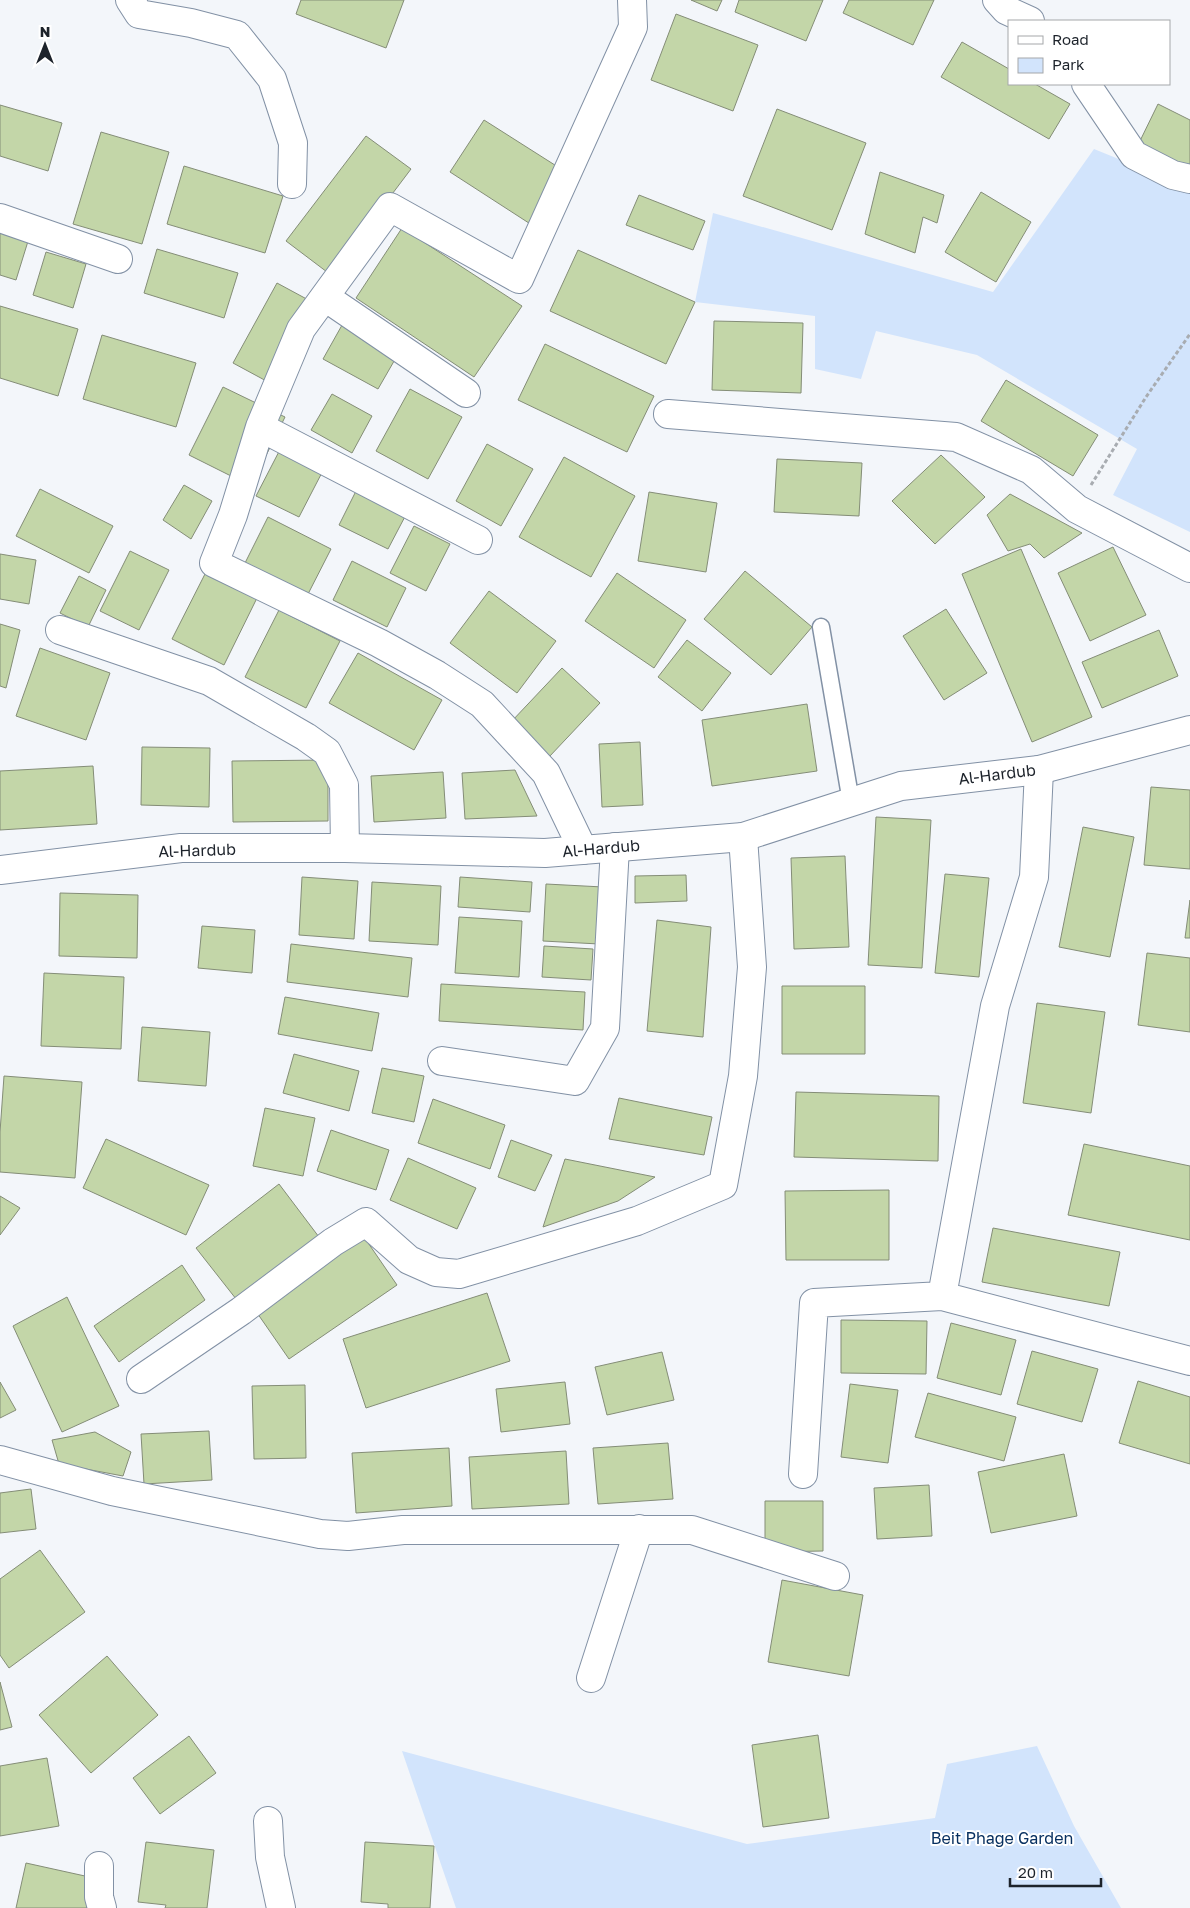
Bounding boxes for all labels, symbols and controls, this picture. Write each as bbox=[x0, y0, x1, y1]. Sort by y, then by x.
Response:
north arrow bbox=[20, 20, 70, 70]
legend bbox=[1008, 20, 1170, 85]
text: N bbox=[40, 23, 50, 40]
text: Road bbox=[1052, 30, 1089, 48]
text: Park bbox=[1052, 55, 1085, 73]
street label: Al-Hardub bbox=[957, 759, 1037, 789]
street label: Al-Hardub bbox=[561, 835, 641, 861]
street label: Al-Hardub bbox=[158, 839, 236, 861]
park label: Beit Phage Garden bbox=[931, 1828, 1073, 1848]
scale bar bbox=[1010, 1856, 1101, 1888]
text: 20 m bbox=[1018, 1863, 1053, 1881]

